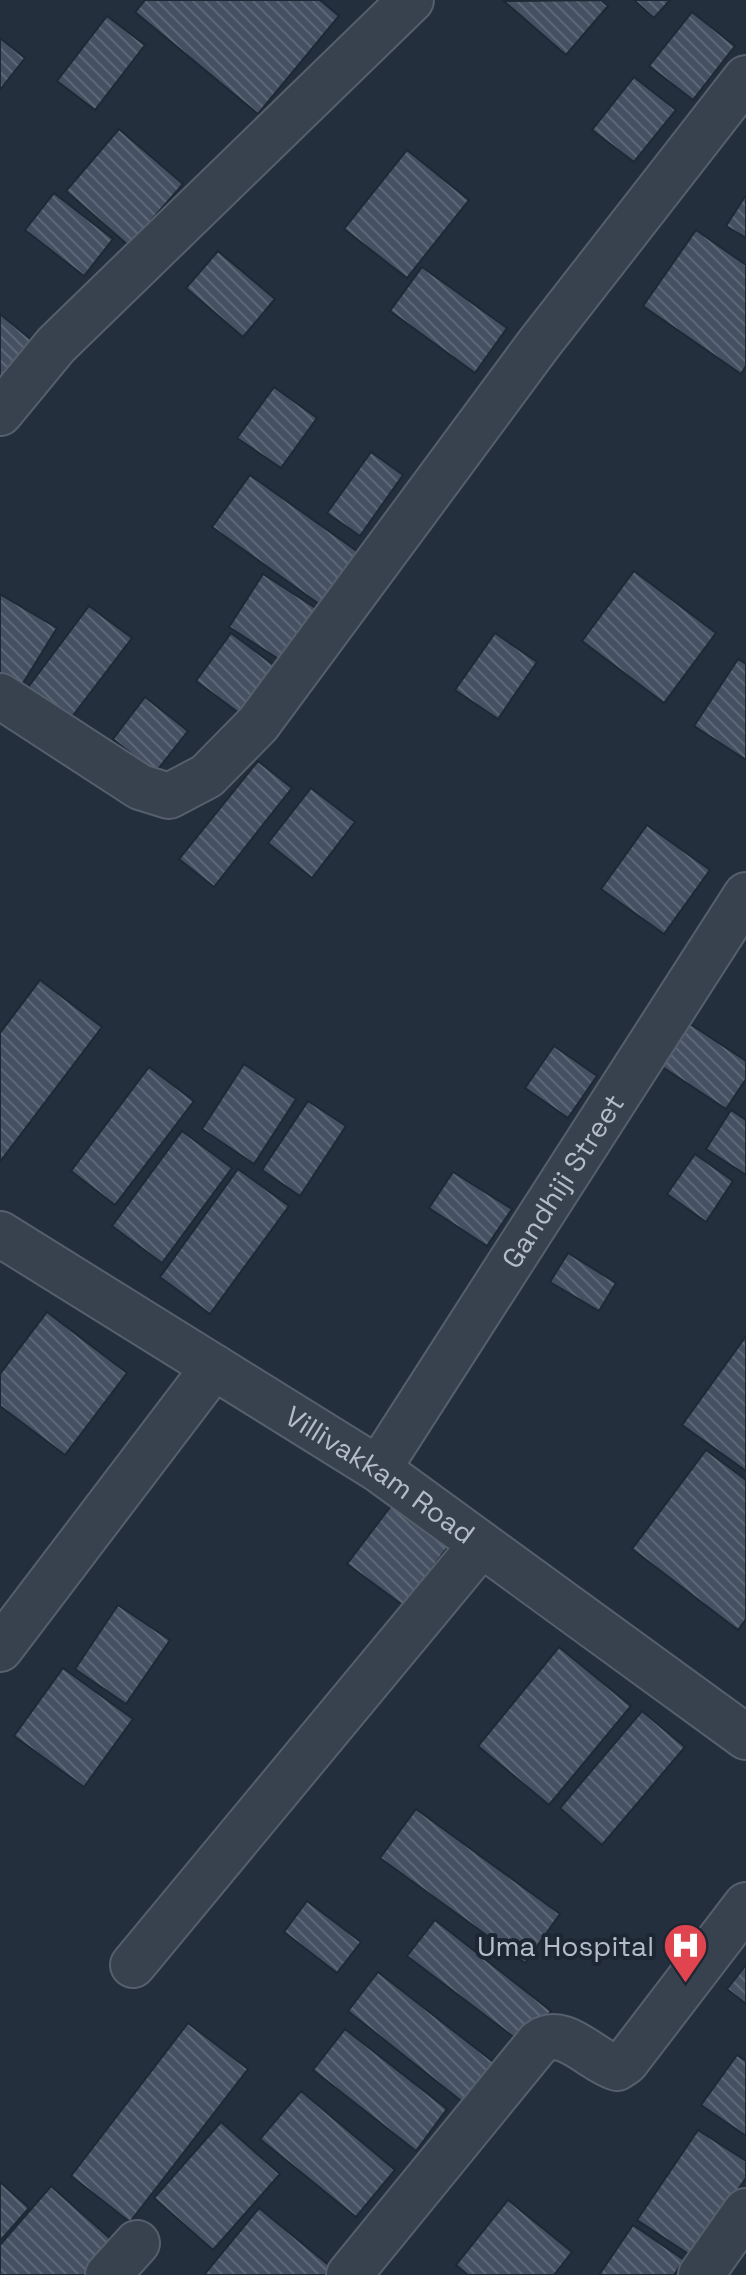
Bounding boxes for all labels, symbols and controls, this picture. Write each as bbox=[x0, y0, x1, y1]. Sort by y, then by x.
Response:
street label: Gandhiji Street bbox=[493, 1087, 632, 1275]
street label: Villivakkam Road bbox=[279, 1398, 482, 1552]
hospital icon: Uma Hospital bbox=[661, 1922, 709, 1985]
place label: Uma Hospital bbox=[477, 1928, 654, 1964]

